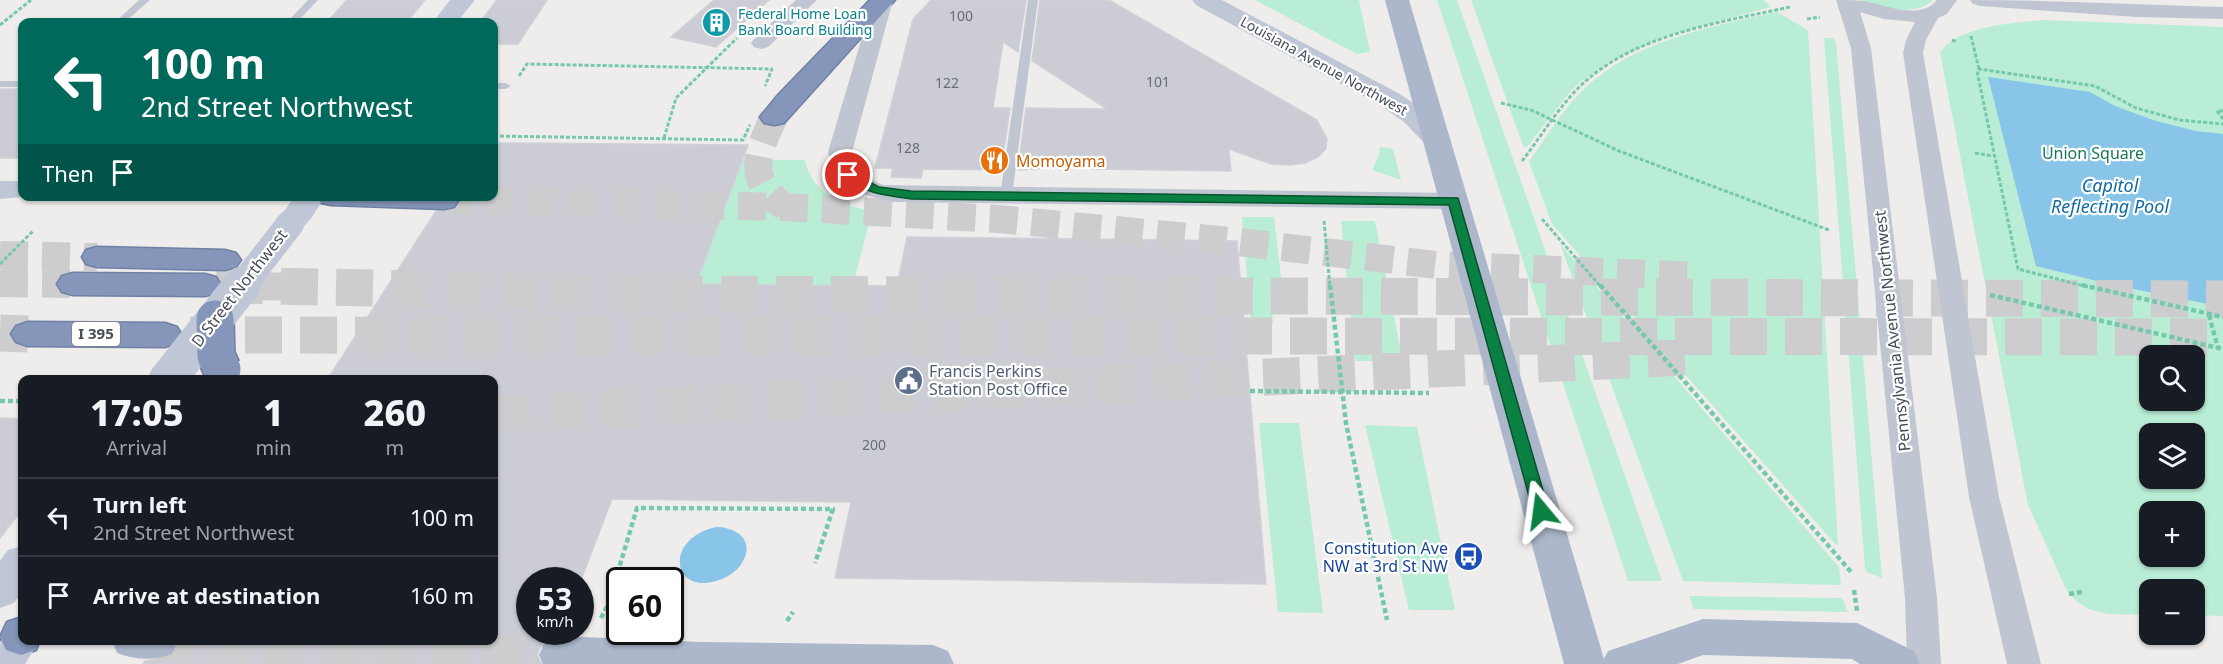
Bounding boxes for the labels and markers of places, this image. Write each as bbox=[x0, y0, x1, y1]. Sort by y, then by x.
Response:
place label: Federal Home Loan Bank Board Building bbox=[738, 4, 872, 39]
building icon: Federal Home Loan Bank Board Building bbox=[701, 6, 733, 38]
restaurant icon: Momoyama bbox=[979, 145, 1011, 177]
pin bbox=[822, 149, 873, 200]
place label: Momoyama bbox=[1016, 150, 1106, 172]
place label: Francis Perkins Station Post Office bbox=[929, 360, 1067, 400]
public building icon: Francis Perkins Station Post Office bbox=[892, 364, 924, 396]
place label: Constitution Ave NW at 3rd St NW bbox=[1323, 537, 1448, 577]
bus stop icon: Constitution Ave NW at 3rd St NW bbox=[1453, 541, 1485, 573]

